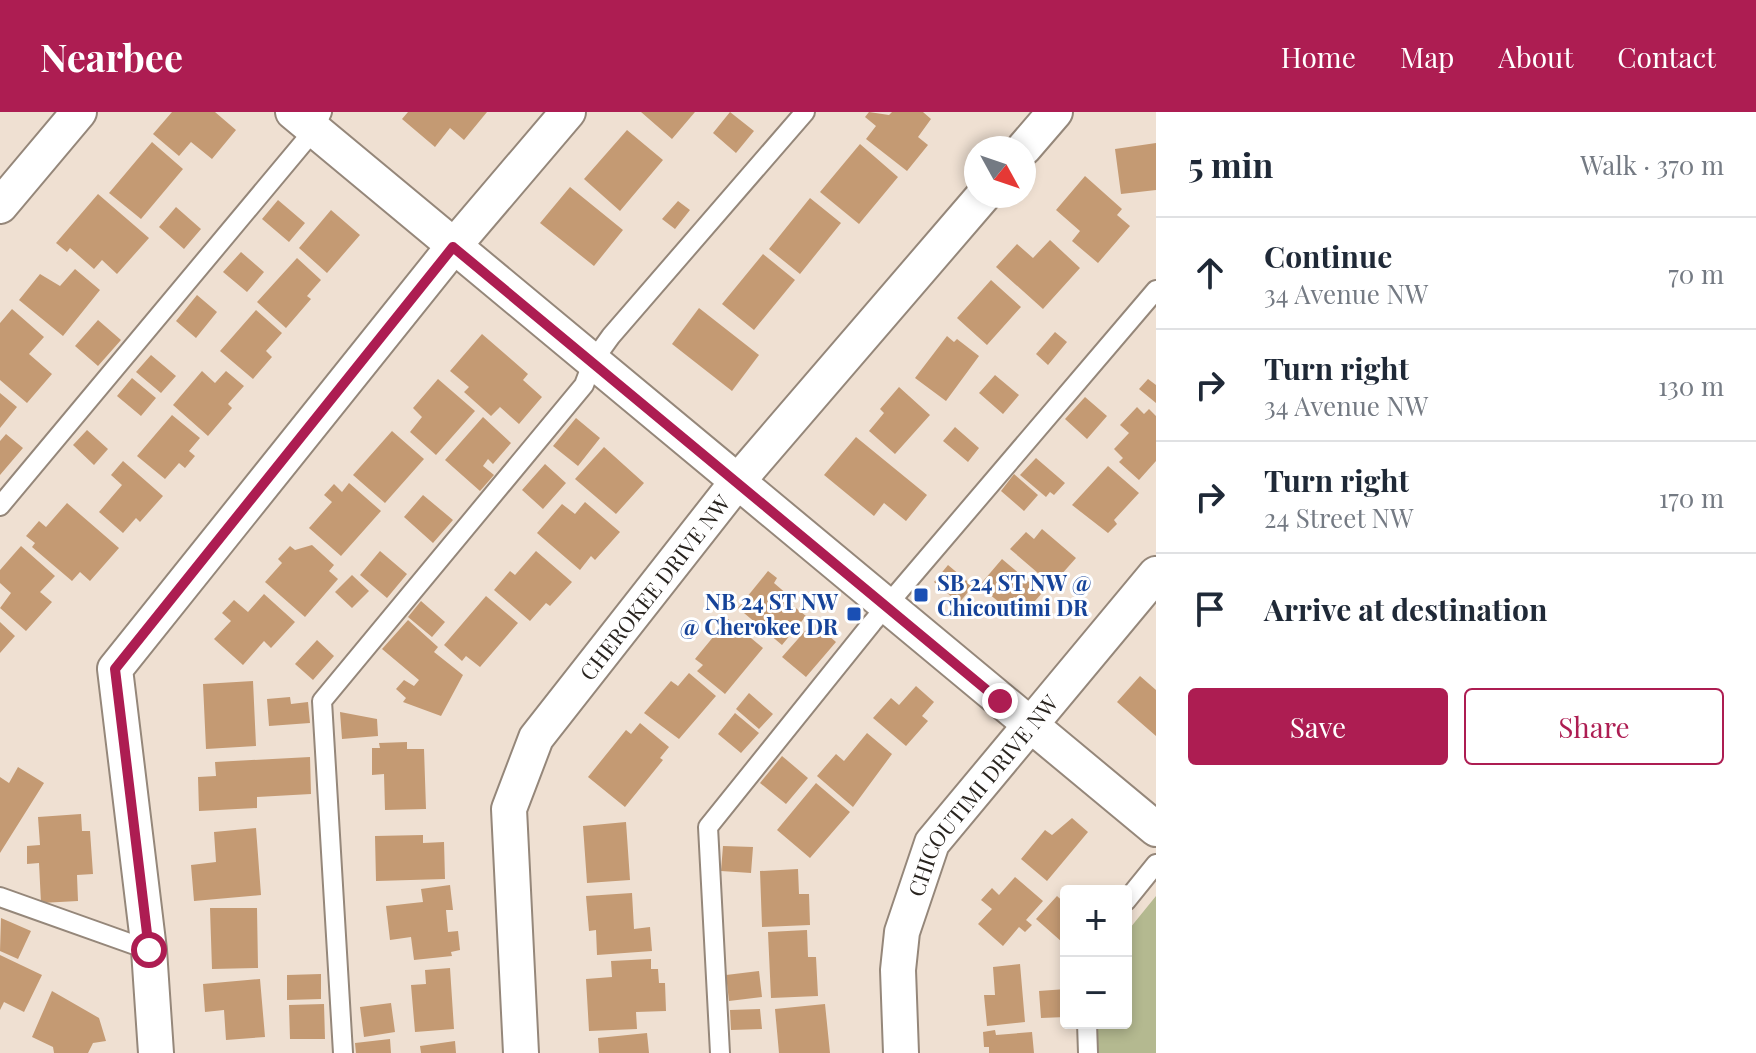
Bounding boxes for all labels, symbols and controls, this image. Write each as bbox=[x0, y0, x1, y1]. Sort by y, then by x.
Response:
text: Nearbee bbox=[40, 31, 183, 82]
text: Home bbox=[1281, 38, 1356, 75]
text: Map bbox=[1400, 38, 1454, 75]
text: About bbox=[1498, 38, 1573, 75]
text: Contact bbox=[1617, 38, 1716, 75]
north arrow bbox=[964, 136, 1036, 208]
text: 5 min bbox=[1188, 141, 1273, 187]
text: Walk · 370 m bbox=[1580, 147, 1724, 182]
text: Continue bbox=[1264, 236, 1392, 276]
icon: ahead bbox=[1188, 251, 1232, 295]
text: 70 m bbox=[1668, 256, 1724, 291]
text: 34 Avenue NW bbox=[1264, 276, 1428, 311]
text: Turn right bbox=[1264, 348, 1409, 388]
icon: right bbox=[1188, 363, 1232, 407]
text: 130 m bbox=[1658, 368, 1724, 403]
text: 34 Avenue NW bbox=[1264, 388, 1428, 423]
text: Turn right bbox=[1264, 460, 1409, 500]
icon: right bbox=[1188, 475, 1232, 519]
text: 170 m bbox=[1659, 480, 1724, 515]
street label: CHEROKEE DRIVE NW bbox=[572, 488, 737, 686]
text: 24 Street NW bbox=[1264, 500, 1414, 535]
place label: SB 24 ST NW @ Chicoutimi DR bbox=[937, 567, 1091, 622]
place label: NB 24 ST NW @ Cherokee DR bbox=[680, 586, 839, 641]
marker: SB 24 ST NW @ Chicoutimi DR bbox=[912, 586, 930, 604]
icon: arrive bbox=[1188, 587, 1232, 631]
text: Arrive at destination bbox=[1264, 589, 1547, 629]
marker: NB 24 ST NW @ Cherokee DR bbox=[845, 605, 863, 623]
route end bbox=[982, 683, 1018, 719]
street label: CHICOUTIMI DRIVE NW bbox=[900, 688, 1065, 900]
button: Save bbox=[1188, 688, 1448, 765]
button: Share bbox=[1464, 688, 1724, 765]
map controls bbox=[1060, 885, 1132, 1029]
button: + bbox=[1060, 885, 1132, 957]
route start bbox=[131, 932, 167, 968]
button: − bbox=[1060, 957, 1132, 1029]

